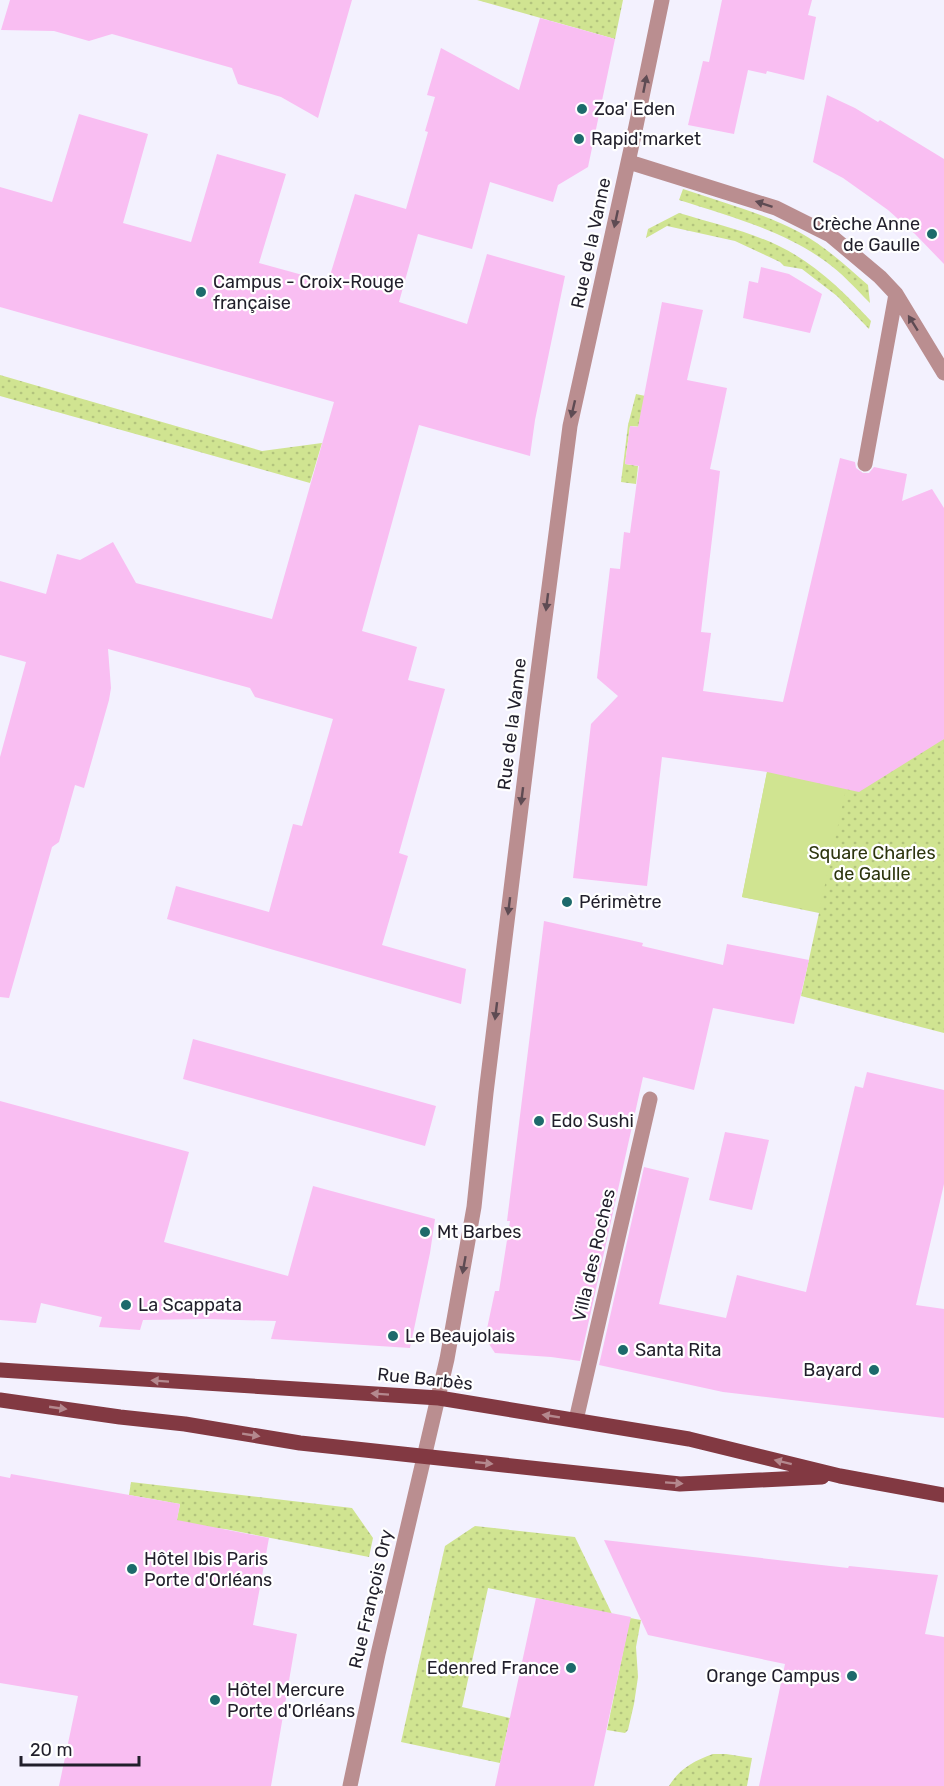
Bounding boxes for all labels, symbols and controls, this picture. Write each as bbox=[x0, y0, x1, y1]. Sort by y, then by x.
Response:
one-way arrow bbox=[641, 74, 650, 93]
place label: Zoa' Eden bbox=[594, 98, 675, 120]
marker: Zoa' Eden bbox=[575, 102, 589, 116]
place label: Rapid'market bbox=[591, 128, 701, 150]
marker: Rapid'market bbox=[572, 132, 586, 146]
street label: Rue de la Vanne bbox=[566, 176, 616, 310]
one-way arrow bbox=[755, 199, 773, 209]
one-way arrow bbox=[611, 210, 620, 229]
place label: Crèche Anne de Gaulle bbox=[812, 213, 920, 256]
marker: Crèche Anne de Gaulle bbox=[925, 227, 939, 241]
place label: Campus - Croix-Rouge française bbox=[213, 271, 404, 314]
marker: Campus - Croix-Rouge française bbox=[194, 285, 208, 299]
one-way arrow bbox=[908, 315, 919, 331]
one-way arrow bbox=[568, 400, 578, 418]
one-way arrow bbox=[542, 593, 551, 612]
street label: Rue de la Vanne bbox=[493, 657, 531, 791]
one-way arrow bbox=[517, 786, 527, 805]
park label: Square Charles de Gaulle bbox=[808, 842, 936, 885]
place label: Périmètre bbox=[579, 891, 662, 913]
marker: Périmètre bbox=[560, 895, 574, 909]
one-way arrow bbox=[504, 897, 514, 916]
one-way arrow bbox=[491, 1001, 501, 1020]
place label: Edo Sushi bbox=[551, 1110, 634, 1132]
marker: Edo Sushi bbox=[532, 1114, 546, 1128]
street label: Villa des Roches bbox=[568, 1186, 620, 1324]
place label: Mt Barbes bbox=[437, 1221, 522, 1243]
marker: Mt Barbes bbox=[418, 1225, 432, 1239]
one-way arrow bbox=[459, 1256, 468, 1275]
place label: La Scappata bbox=[138, 1294, 242, 1316]
marker: La Scappata bbox=[119, 1298, 133, 1312]
place label: Le Beaujolais bbox=[405, 1325, 515, 1347]
marker: Le Beaujolais bbox=[386, 1329, 400, 1343]
place label: Santa Rita bbox=[635, 1339, 721, 1361]
marker: Santa Rita bbox=[616, 1343, 630, 1357]
place label: Bayard bbox=[803, 1359, 862, 1381]
street label: Rue Barbès bbox=[376, 1363, 474, 1395]
marker: Bayard bbox=[867, 1363, 881, 1377]
one-way arrow bbox=[151, 1376, 170, 1385]
one-way arrow bbox=[371, 1389, 390, 1399]
one-way arrow bbox=[49, 1404, 68, 1413]
one-way arrow bbox=[541, 1411, 560, 1420]
one-way arrow bbox=[242, 1431, 261, 1440]
one-way arrow bbox=[774, 1456, 793, 1466]
one-way arrow bbox=[474, 1458, 493, 1467]
one-way arrow bbox=[664, 1478, 683, 1488]
street label: Rue François Ory bbox=[344, 1527, 398, 1671]
place label: Hôtel Ibis Paris Porte d'Orléans bbox=[144, 1548, 272, 1591]
marker: Hôtel Ibis Paris Porte d'Orléans bbox=[125, 1562, 139, 1576]
place label: Edenred France bbox=[427, 1657, 559, 1679]
marker: Edenred France bbox=[564, 1661, 578, 1675]
place label: Orange Campus bbox=[706, 1665, 840, 1687]
marker: Orange Campus bbox=[845, 1669, 859, 1683]
place label: Hôtel Mercure Porte d'Orléans bbox=[227, 1679, 355, 1722]
marker: Hôtel Mercure Porte d'Orléans bbox=[208, 1693, 222, 1707]
scale bar bbox=[21, 1729, 140, 1767]
text: 20 m bbox=[30, 1739, 72, 1761]

